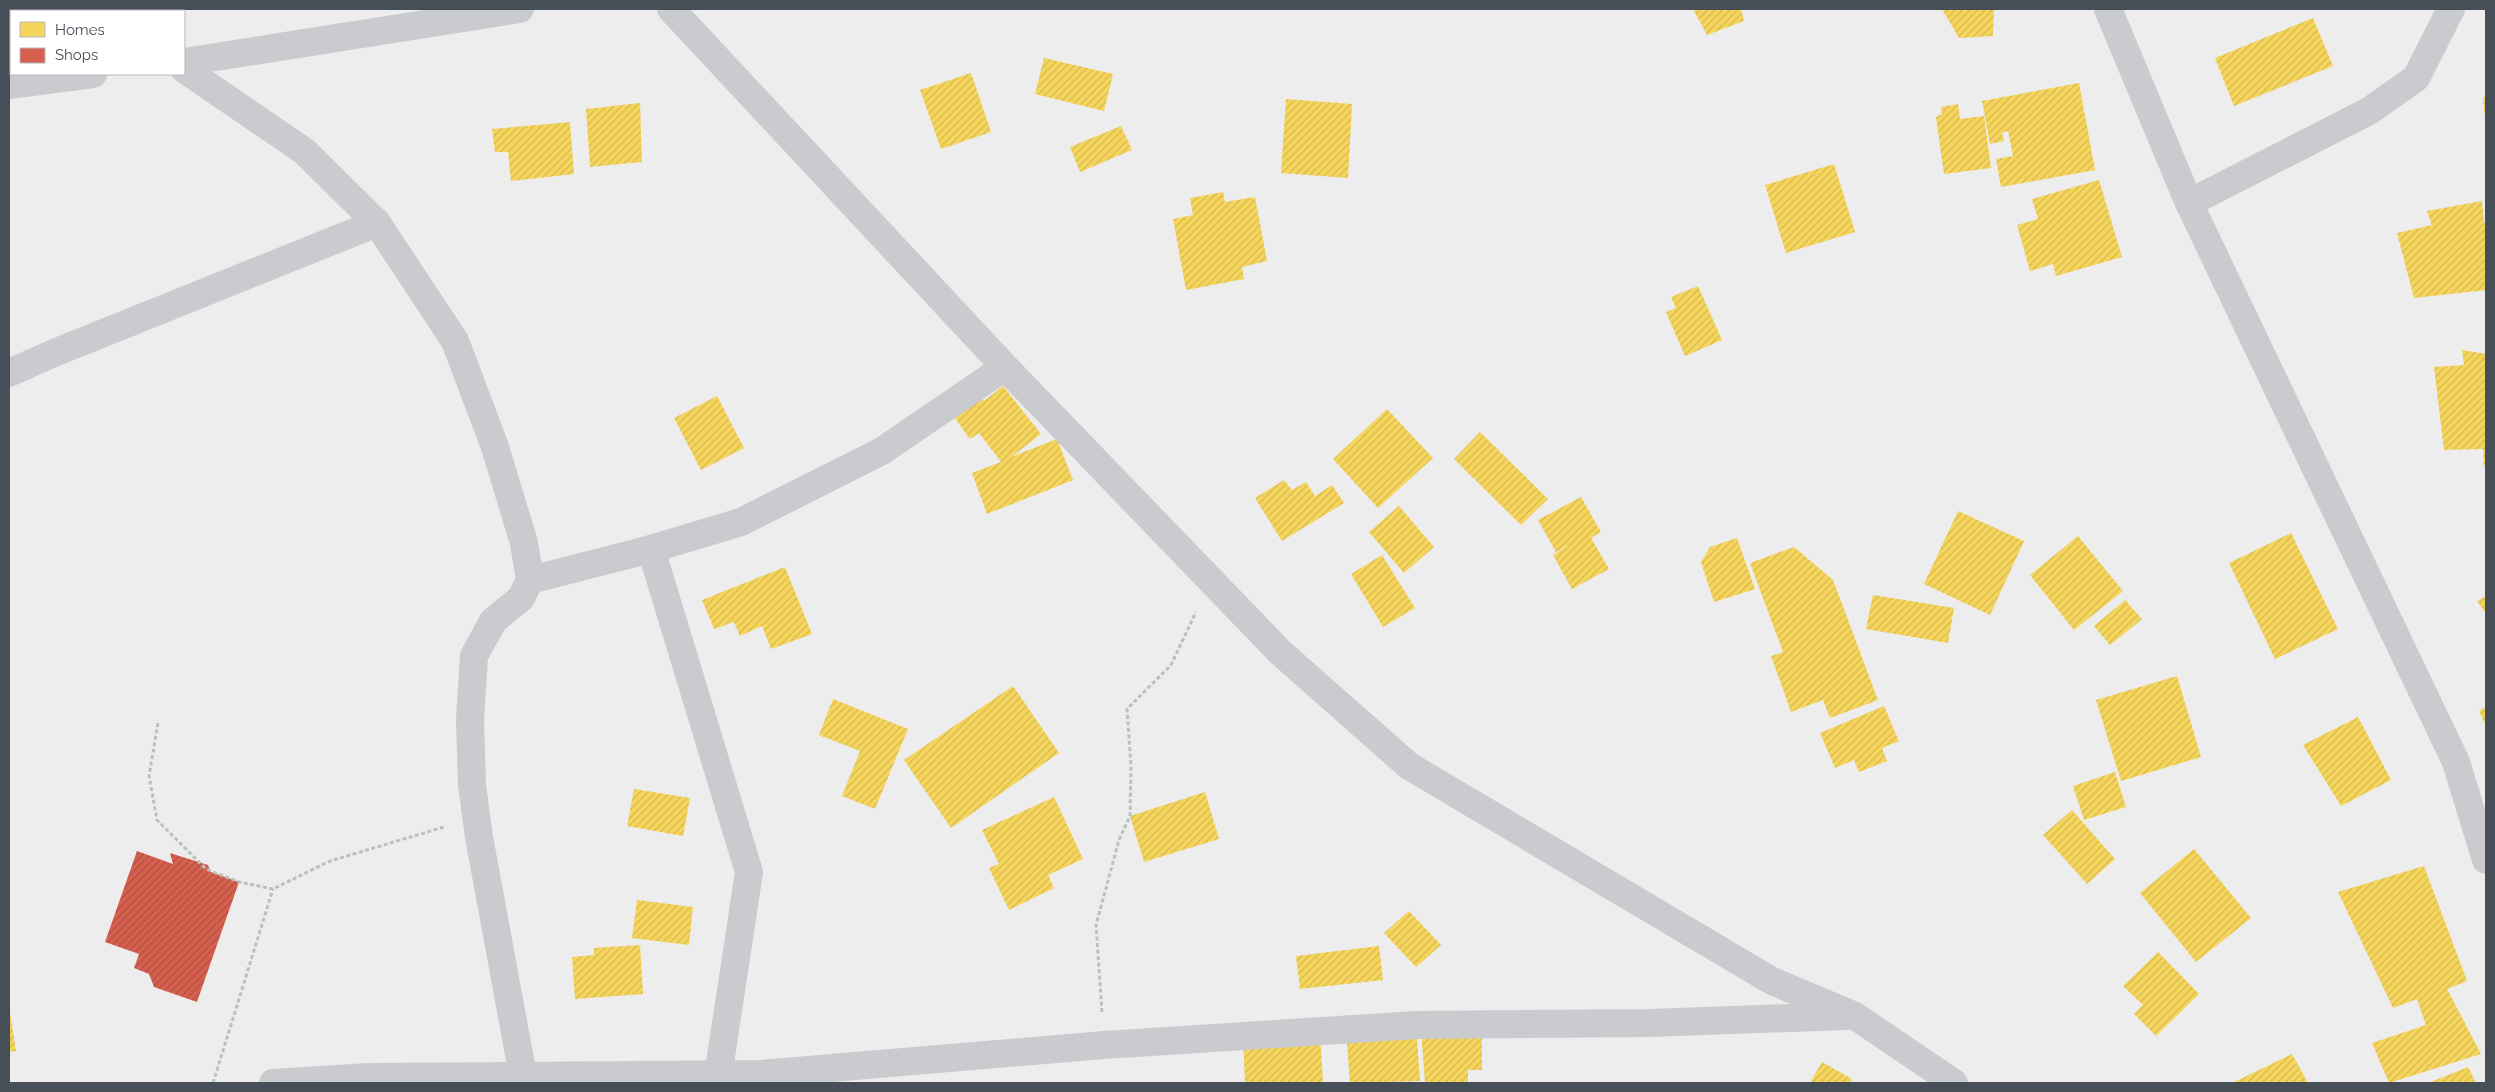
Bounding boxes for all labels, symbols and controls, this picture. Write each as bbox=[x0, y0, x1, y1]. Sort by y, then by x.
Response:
legend bbox=[10, 10, 185, 75]
text: Homes bbox=[55, 21, 105, 39]
text: Shops bbox=[55, 46, 98, 64]

